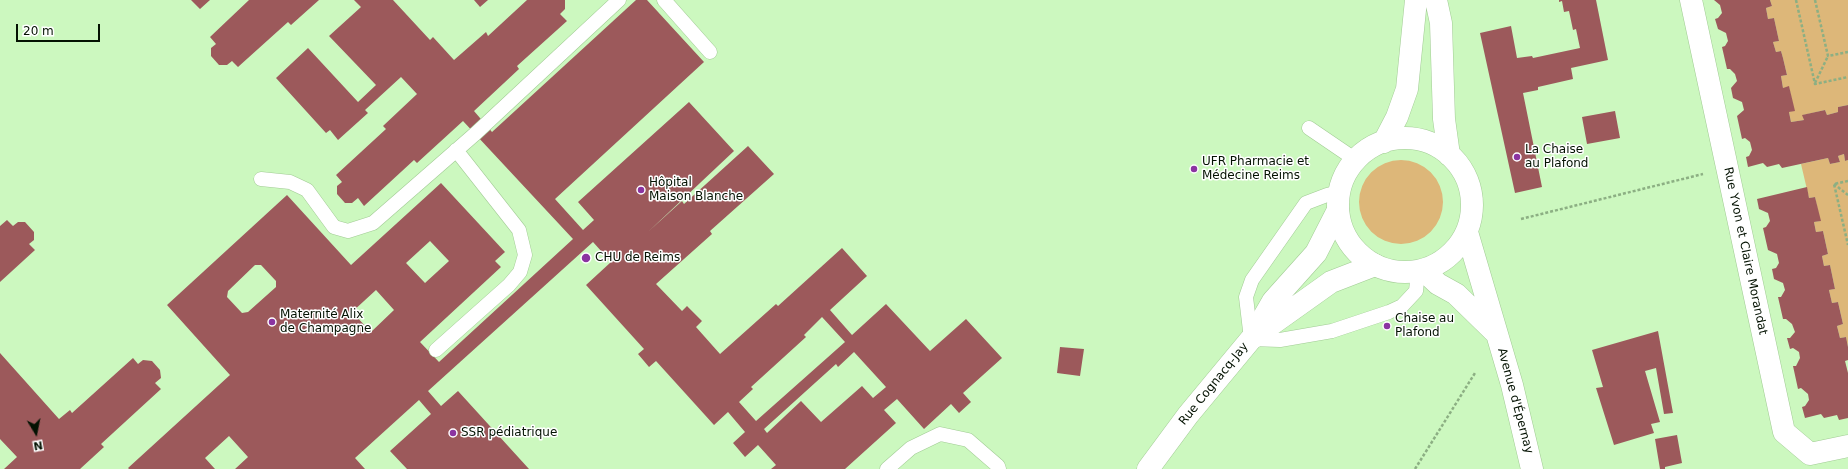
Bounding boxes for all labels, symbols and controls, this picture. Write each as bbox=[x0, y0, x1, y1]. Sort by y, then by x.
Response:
scale bar bbox=[18, 16, 102, 42]
text: 20 m bbox=[23, 24, 54, 38]
place label: La Chaise au Plafond bbox=[1525, 143, 1588, 171]
marker: La Chaise au Plafond bbox=[1512, 152, 1522, 162]
place label: UFR Pharmacie et Médecine Reims bbox=[1202, 155, 1309, 183]
marker: UFR Pharmacie et Médecine Reims bbox=[1189, 164, 1199, 174]
street label: Rue Yvon et Claire Morandat bbox=[1720, 166, 1770, 336]
place label: Hôpital Maison Blanche bbox=[649, 176, 743, 204]
marker: Hôpital Maison Blanche bbox=[636, 185, 646, 195]
place label: CHU de Reims bbox=[595, 251, 680, 265]
marker: CHU de Reims bbox=[580, 252, 592, 264]
place label: Maternité Alix de Champagne bbox=[280, 308, 371, 336]
place label: Chaise au Plafond bbox=[1395, 312, 1454, 340]
marker: Maternité Alix de Champagne bbox=[267, 317, 277, 327]
marker: Chaise au Plafond bbox=[1382, 321, 1392, 331]
street label: Rue Cognacq-Jay bbox=[1176, 340, 1252, 428]
street label: Avenue d'Épernay bbox=[1494, 347, 1536, 455]
north arrow bbox=[16, 413, 56, 453]
place label: SSR pédiatrique bbox=[461, 426, 557, 440]
marker: SSR pédiatrique bbox=[448, 428, 458, 438]
text: N bbox=[33, 438, 44, 453]

